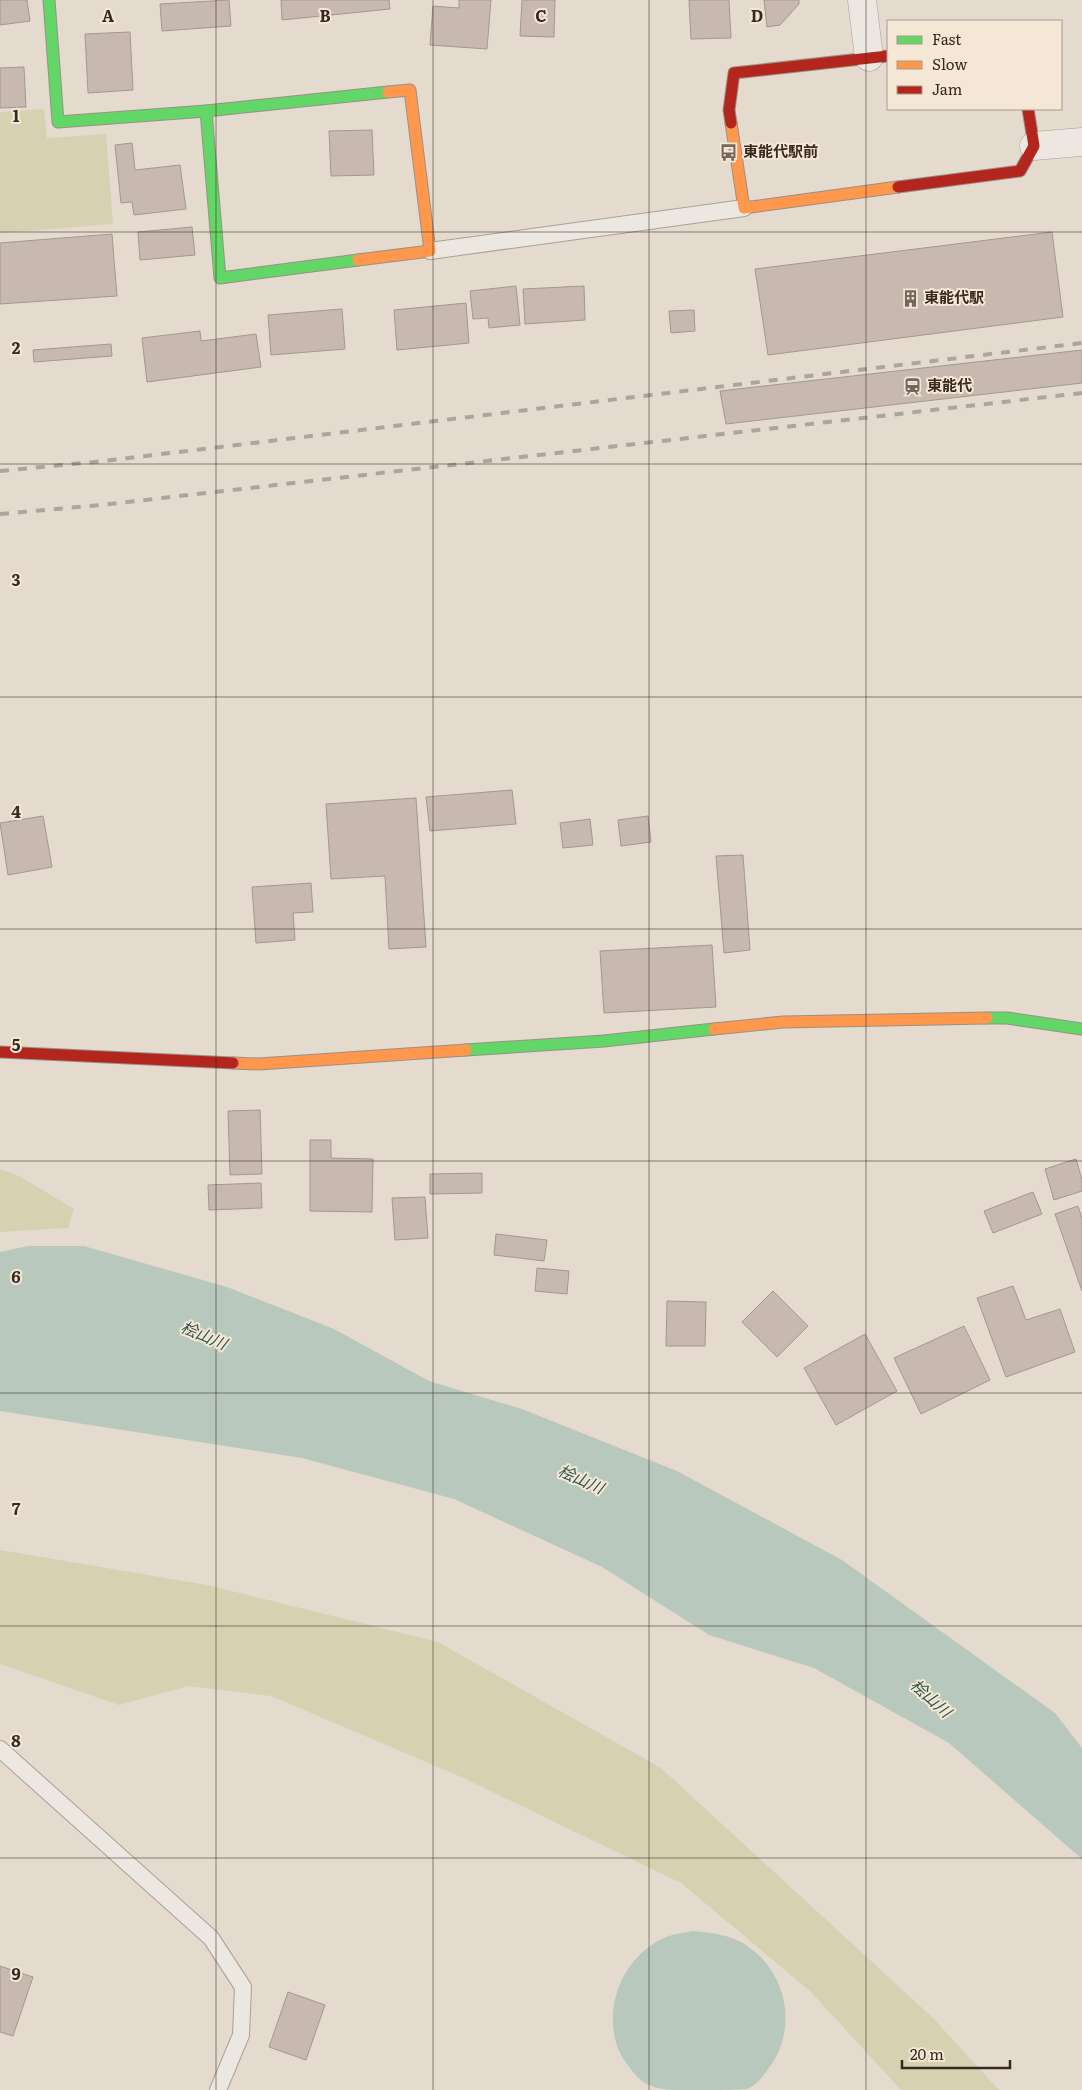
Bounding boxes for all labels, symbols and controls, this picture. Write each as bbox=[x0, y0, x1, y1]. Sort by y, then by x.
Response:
text: A bbox=[102, 3, 114, 27]
text: B bbox=[319, 3, 331, 27]
text: C bbox=[535, 3, 547, 27]
text: D bbox=[751, 3, 763, 27]
legend bbox=[887, 20, 1062, 110]
text: Fast bbox=[932, 27, 961, 50]
text: Slow bbox=[932, 52, 967, 75]
text: Jam bbox=[932, 77, 963, 100]
text: 1 bbox=[13, 103, 20, 127]
place label: 東能代駅前 bbox=[743, 139, 818, 162]
bus stop icon: 東能代駅前 bbox=[719, 142, 739, 162]
place label: 東能代駅 bbox=[924, 285, 984, 308]
building icon: 東能代駅 bbox=[900, 288, 920, 308]
text: 2 bbox=[12, 335, 21, 359]
place label: 東能代 bbox=[927, 373, 972, 396]
station icon: 東能代 bbox=[903, 376, 923, 396]
text: 3 bbox=[12, 567, 21, 591]
text: 4 bbox=[11, 799, 21, 823]
text: 5 bbox=[12, 1032, 21, 1056]
text: 6 bbox=[11, 1264, 21, 1288]
water label: 桧山川 bbox=[178, 1314, 233, 1355]
water label: 桧山川 bbox=[555, 1457, 610, 1500]
text: 7 bbox=[12, 1496, 21, 1520]
water label: 桧山川 bbox=[906, 1672, 959, 1724]
text: 8 bbox=[11, 1728, 21, 1752]
text: 9 bbox=[11, 1961, 21, 1985]
scale bar bbox=[902, 2038, 1010, 2070]
text: 20 m bbox=[910, 2042, 944, 2065]

